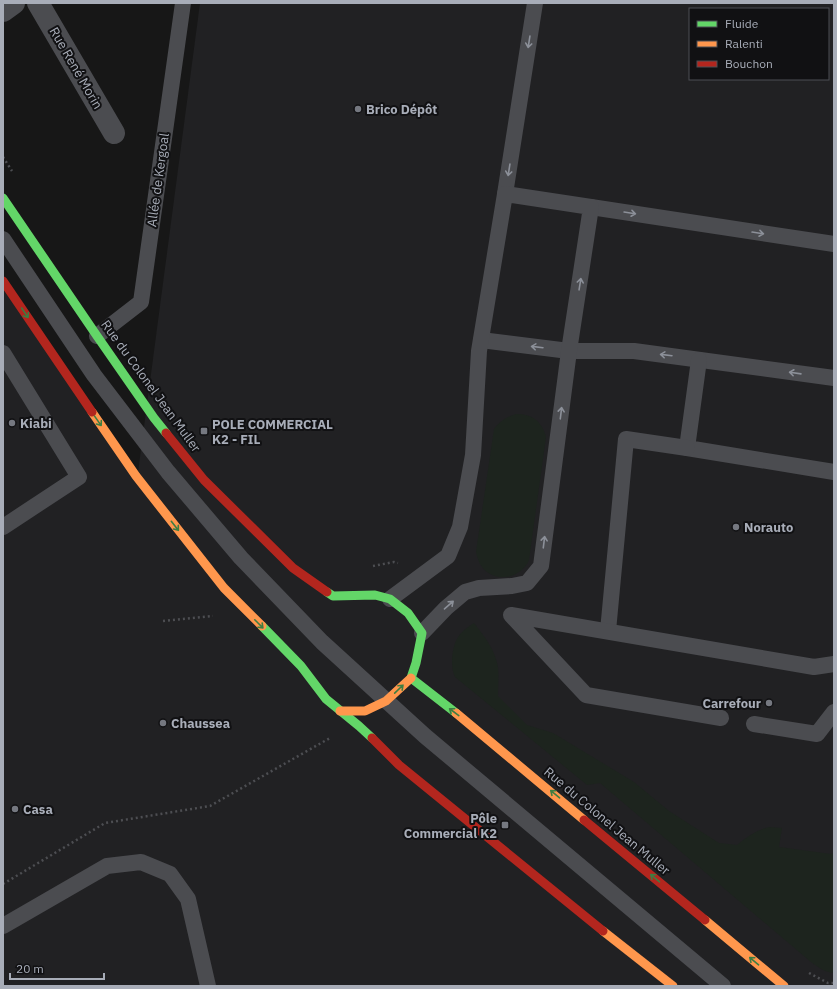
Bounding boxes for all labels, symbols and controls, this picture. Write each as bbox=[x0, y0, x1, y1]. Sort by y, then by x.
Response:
legend bbox=[689, 8, 829, 80]
text: Fluide bbox=[725, 16, 759, 31]
street label: Rue René Morin bbox=[46, 24, 106, 112]
one-way arrow bbox=[525, 35, 533, 48]
text: Ralenti bbox=[725, 36, 763, 51]
text: Bouchon bbox=[725, 56, 773, 71]
place label: Brico Dépôt bbox=[366, 101, 437, 118]
marker: Brico Dépôt bbox=[353, 104, 363, 114]
street label: Allée de Kergoal bbox=[143, 132, 173, 228]
one-way arrow bbox=[505, 163, 513, 176]
one-way arrow bbox=[623, 209, 636, 217]
one-way arrow bbox=[751, 229, 764, 237]
one-way arrow bbox=[576, 278, 584, 291]
one-way arrow bbox=[21, 308, 29, 319]
street label: Rue du Colonel Jean Muller bbox=[97, 317, 205, 456]
one-way arrow bbox=[531, 343, 544, 351]
one-way arrow bbox=[660, 352, 673, 359]
one-way arrow bbox=[789, 369, 802, 377]
one-way arrow bbox=[557, 407, 565, 420]
place label: Kiabi bbox=[20, 415, 52, 432]
one-way arrow bbox=[94, 415, 102, 426]
place label: POLE COMMERCIAL K2 - FIL bbox=[212, 416, 333, 448]
marker: Kiabi bbox=[7, 418, 17, 428]
marker: POLE COMMERCIAL K2 - FIL bbox=[199, 426, 209, 436]
place label: Norauto bbox=[744, 519, 793, 536]
one-way arrow bbox=[171, 520, 179, 531]
marker: Norauto bbox=[731, 522, 741, 532]
one-way arrow bbox=[540, 536, 548, 549]
one-way arrow bbox=[444, 601, 455, 610]
one-way arrow bbox=[254, 619, 264, 629]
one-way arrow bbox=[394, 684, 404, 694]
place label: Carrefour bbox=[702, 695, 761, 712]
marker: Carrefour bbox=[764, 698, 774, 708]
one-way arrow bbox=[449, 708, 460, 716]
place label: Chaussea bbox=[171, 715, 230, 732]
marker: Chaussea bbox=[158, 718, 168, 728]
street label: Rue du Colonel Jean Muller bbox=[541, 763, 674, 879]
one-way arrow bbox=[549, 790, 560, 799]
place label: Casa bbox=[23, 801, 53, 818]
marker: Casa bbox=[10, 804, 20, 814]
place label: Pôle Commercial K2 bbox=[404, 810, 497, 842]
marker: Pôle Commercial K2 bbox=[500, 820, 510, 830]
one-way arrow bbox=[649, 873, 660, 882]
scale bar bbox=[10, 955, 104, 981]
one-way arrow bbox=[749, 957, 760, 966]
text: 20 m bbox=[16, 961, 44, 976]

